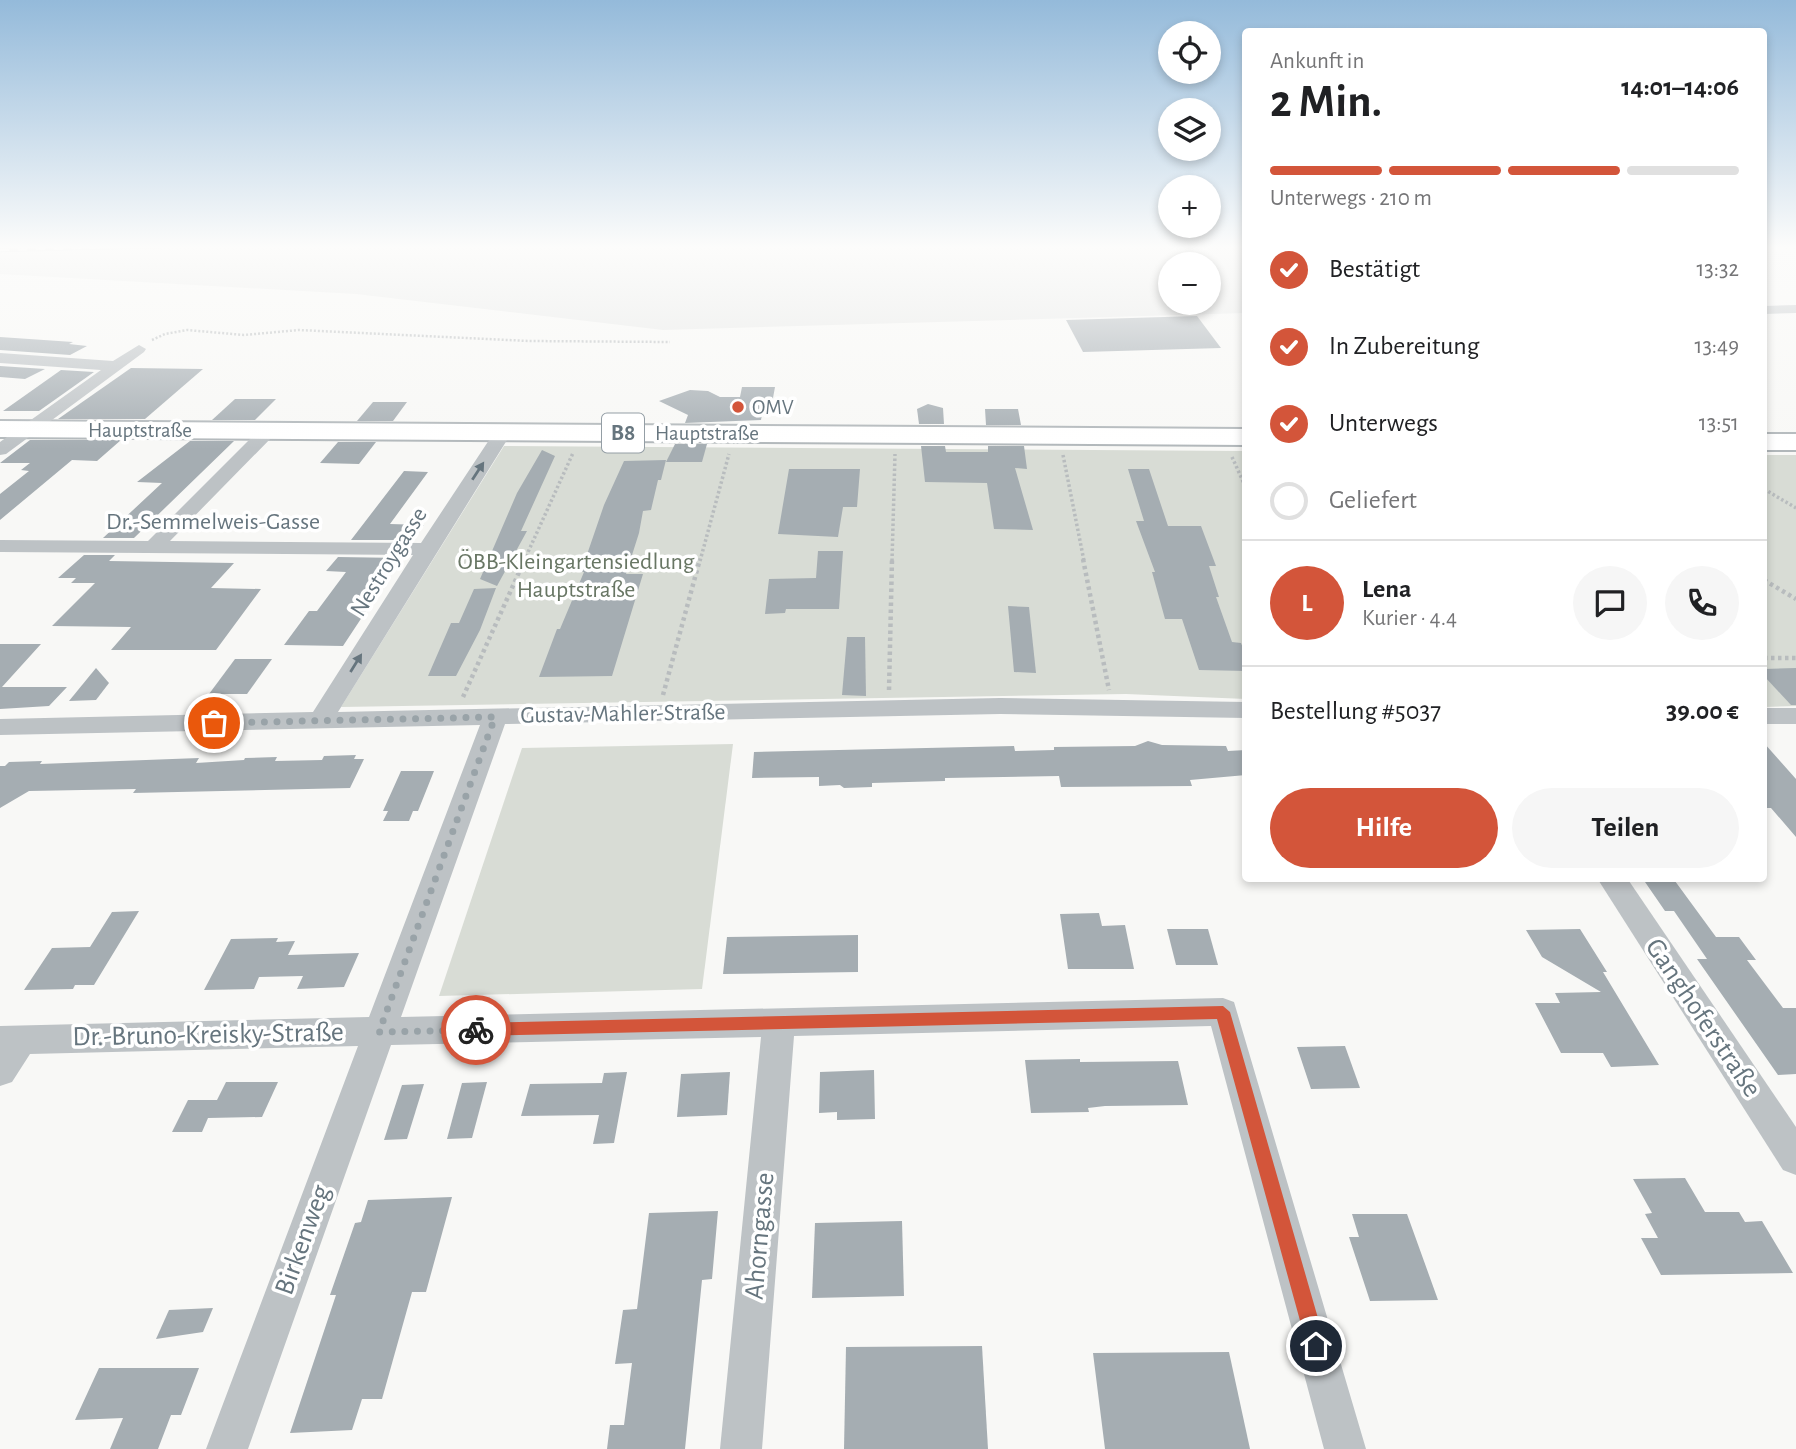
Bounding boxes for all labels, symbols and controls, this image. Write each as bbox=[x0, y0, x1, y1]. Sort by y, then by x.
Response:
map controls bbox=[1158, 21, 1221, 315]
button: locate bbox=[1158, 21, 1221, 84]
text: Ankunft in bbox=[1270, 50, 1364, 73]
text: 14:01–14:06 bbox=[1621, 74, 1739, 100]
text: 2 Min. bbox=[1270, 79, 1382, 125]
button: layers bbox=[1158, 98, 1221, 161]
button: + bbox=[1158, 175, 1221, 238]
text: Unterwegs · 210 m bbox=[1270, 187, 1432, 210]
icon: check bbox=[1270, 251, 1308, 289]
button: − bbox=[1158, 252, 1221, 315]
text: Bestätigt bbox=[1329, 256, 1420, 282]
text: 13:32 bbox=[1696, 258, 1739, 281]
icon: check bbox=[1270, 328, 1308, 366]
text: In Zubereitung bbox=[1329, 333, 1479, 359]
text: 13:49 bbox=[1694, 335, 1739, 358]
place label: OMV bbox=[752, 397, 794, 418]
marker: OMV bbox=[730, 399, 746, 415]
icon: check bbox=[1270, 405, 1308, 443]
text: Unterwegs bbox=[1329, 410, 1438, 436]
text: 13:51 bbox=[1699, 412, 1739, 435]
road number: B8 bbox=[602, 414, 644, 452]
street label: Hauptstraße bbox=[88, 420, 192, 441]
street label: Hauptstraße bbox=[655, 423, 759, 444]
one-way arrow bbox=[471, 462, 485, 480]
text: Geliefert bbox=[1329, 487, 1417, 513]
street label: Nestroygasse bbox=[346, 503, 432, 621]
street label: Dr.-Semmelweis-Gasse bbox=[106, 510, 320, 534]
park label: ÖBB-Kleingartensiedlung Hauptstraße bbox=[458, 549, 695, 602]
button: chat bbox=[1573, 566, 1647, 640]
button: phone bbox=[1665, 566, 1739, 640]
text: Lena bbox=[1362, 576, 1412, 602]
text: L bbox=[1301, 590, 1313, 616]
text: Kurier · 4.4 bbox=[1362, 607, 1457, 630]
one-way arrow bbox=[350, 653, 363, 673]
pin bbox=[184, 693, 244, 753]
text: Bestellung #5037 bbox=[1270, 698, 1441, 724]
text: 39.00 € bbox=[1666, 698, 1739, 724]
street label: Gustav-Mahler-Straße bbox=[520, 700, 726, 728]
icon: bag bbox=[195, 704, 233, 742]
button: Hilfe bbox=[1270, 788, 1498, 868]
button: Teilen bbox=[1512, 788, 1739, 868]
street label: Ganghoferstraße bbox=[1640, 934, 1766, 1102]
courier bbox=[441, 995, 511, 1065]
icon: bike bbox=[457, 1011, 495, 1049]
street label: Dr.-Bruno-Kreisky-Straße bbox=[72, 1019, 344, 1051]
street label: Ahorngasse bbox=[740, 1171, 780, 1301]
street label: Birkenweg bbox=[270, 1181, 336, 1299]
pin bbox=[1286, 1316, 1346, 1376]
icon: home bbox=[1297, 1327, 1335, 1365]

